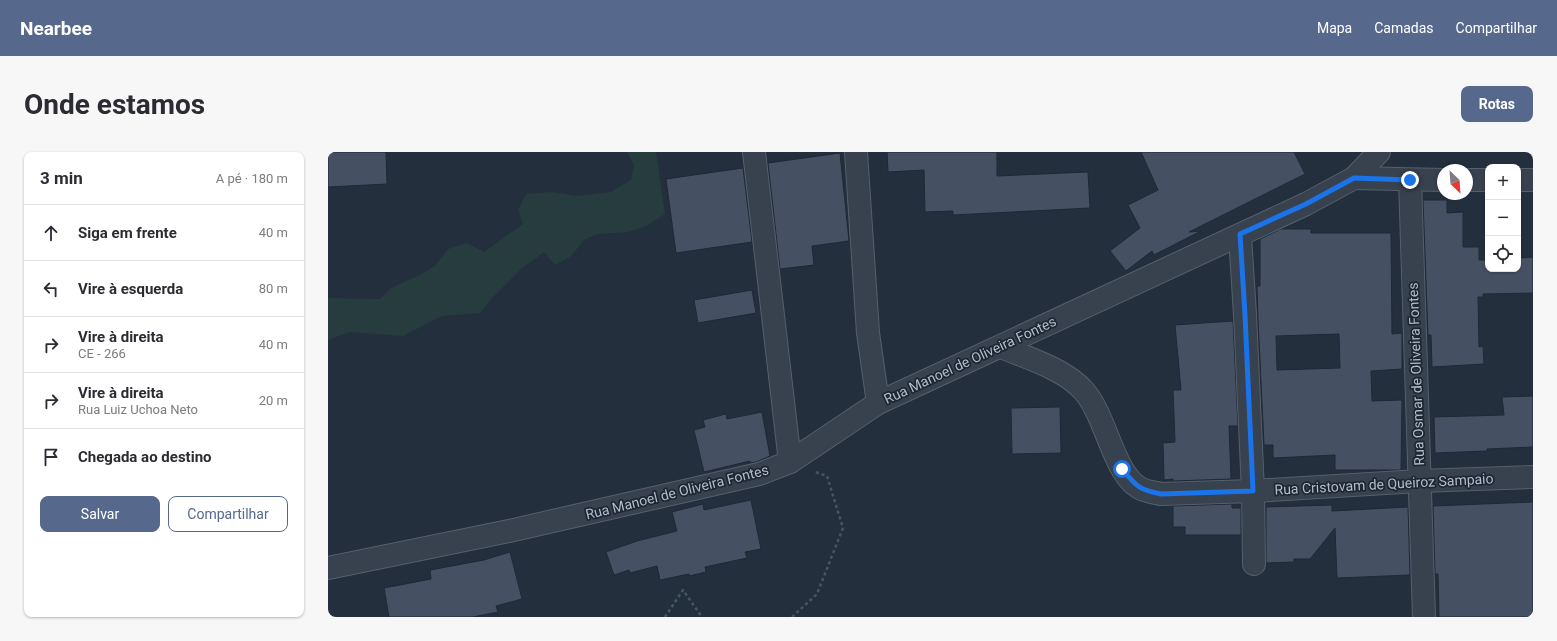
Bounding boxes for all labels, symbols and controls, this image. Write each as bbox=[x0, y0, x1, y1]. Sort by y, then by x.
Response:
text: Nearbee bbox=[20, 17, 92, 40]
text: Mapa bbox=[1317, 20, 1352, 36]
text: Camadas bbox=[1374, 20, 1434, 36]
text: Compartilhar bbox=[1456, 20, 1537, 36]
button: Rotas bbox=[1461, 86, 1533, 122]
text: Onde estamos bbox=[24, 88, 205, 121]
north arrow bbox=[1437, 164, 1473, 200]
map controls bbox=[1485, 164, 1521, 272]
button: + bbox=[1485, 164, 1521, 200]
text: 3 min bbox=[40, 168, 83, 188]
text: A pé · 180 m bbox=[216, 171, 288, 186]
route end bbox=[1401, 171, 1419, 189]
button: − bbox=[1485, 200, 1521, 236]
icon: ahead bbox=[40, 222, 62, 244]
text: Siga em frente bbox=[78, 224, 177, 242]
text: 40 m bbox=[259, 225, 288, 240]
button: locate bbox=[1485, 236, 1521, 272]
icon: left bbox=[40, 278, 62, 300]
text: Vire à esquerda bbox=[78, 280, 183, 298]
text: 80 m bbox=[259, 281, 288, 296]
street label: Rua Osmar de Oliveira Fontes bbox=[1405, 282, 1427, 466]
street label: Rua Manoel de Oliveira Fontes bbox=[881, 313, 1059, 407]
text: Vire à direita bbox=[78, 328, 164, 346]
icon: right bbox=[40, 334, 62, 356]
text: 40 m bbox=[259, 337, 288, 352]
text: CE - 266 bbox=[78, 346, 126, 361]
text: Vire à direita bbox=[78, 384, 164, 402]
icon: right bbox=[40, 390, 62, 412]
text: 20 m bbox=[259, 393, 288, 408]
text: Rua Luiz Uchoa Neto bbox=[78, 402, 198, 417]
icon: arrive bbox=[40, 446, 62, 468]
text: Chegada ao destino bbox=[78, 448, 212, 466]
route start bbox=[1113, 460, 1131, 478]
street label: Rua Manoel de Oliveira Fontes bbox=[584, 461, 770, 523]
street label: Rua Cristovam de Queiroz Sampaio bbox=[1274, 470, 1494, 498]
button: Salvar bbox=[40, 496, 160, 532]
button: Compartilhar bbox=[168, 496, 288, 532]

